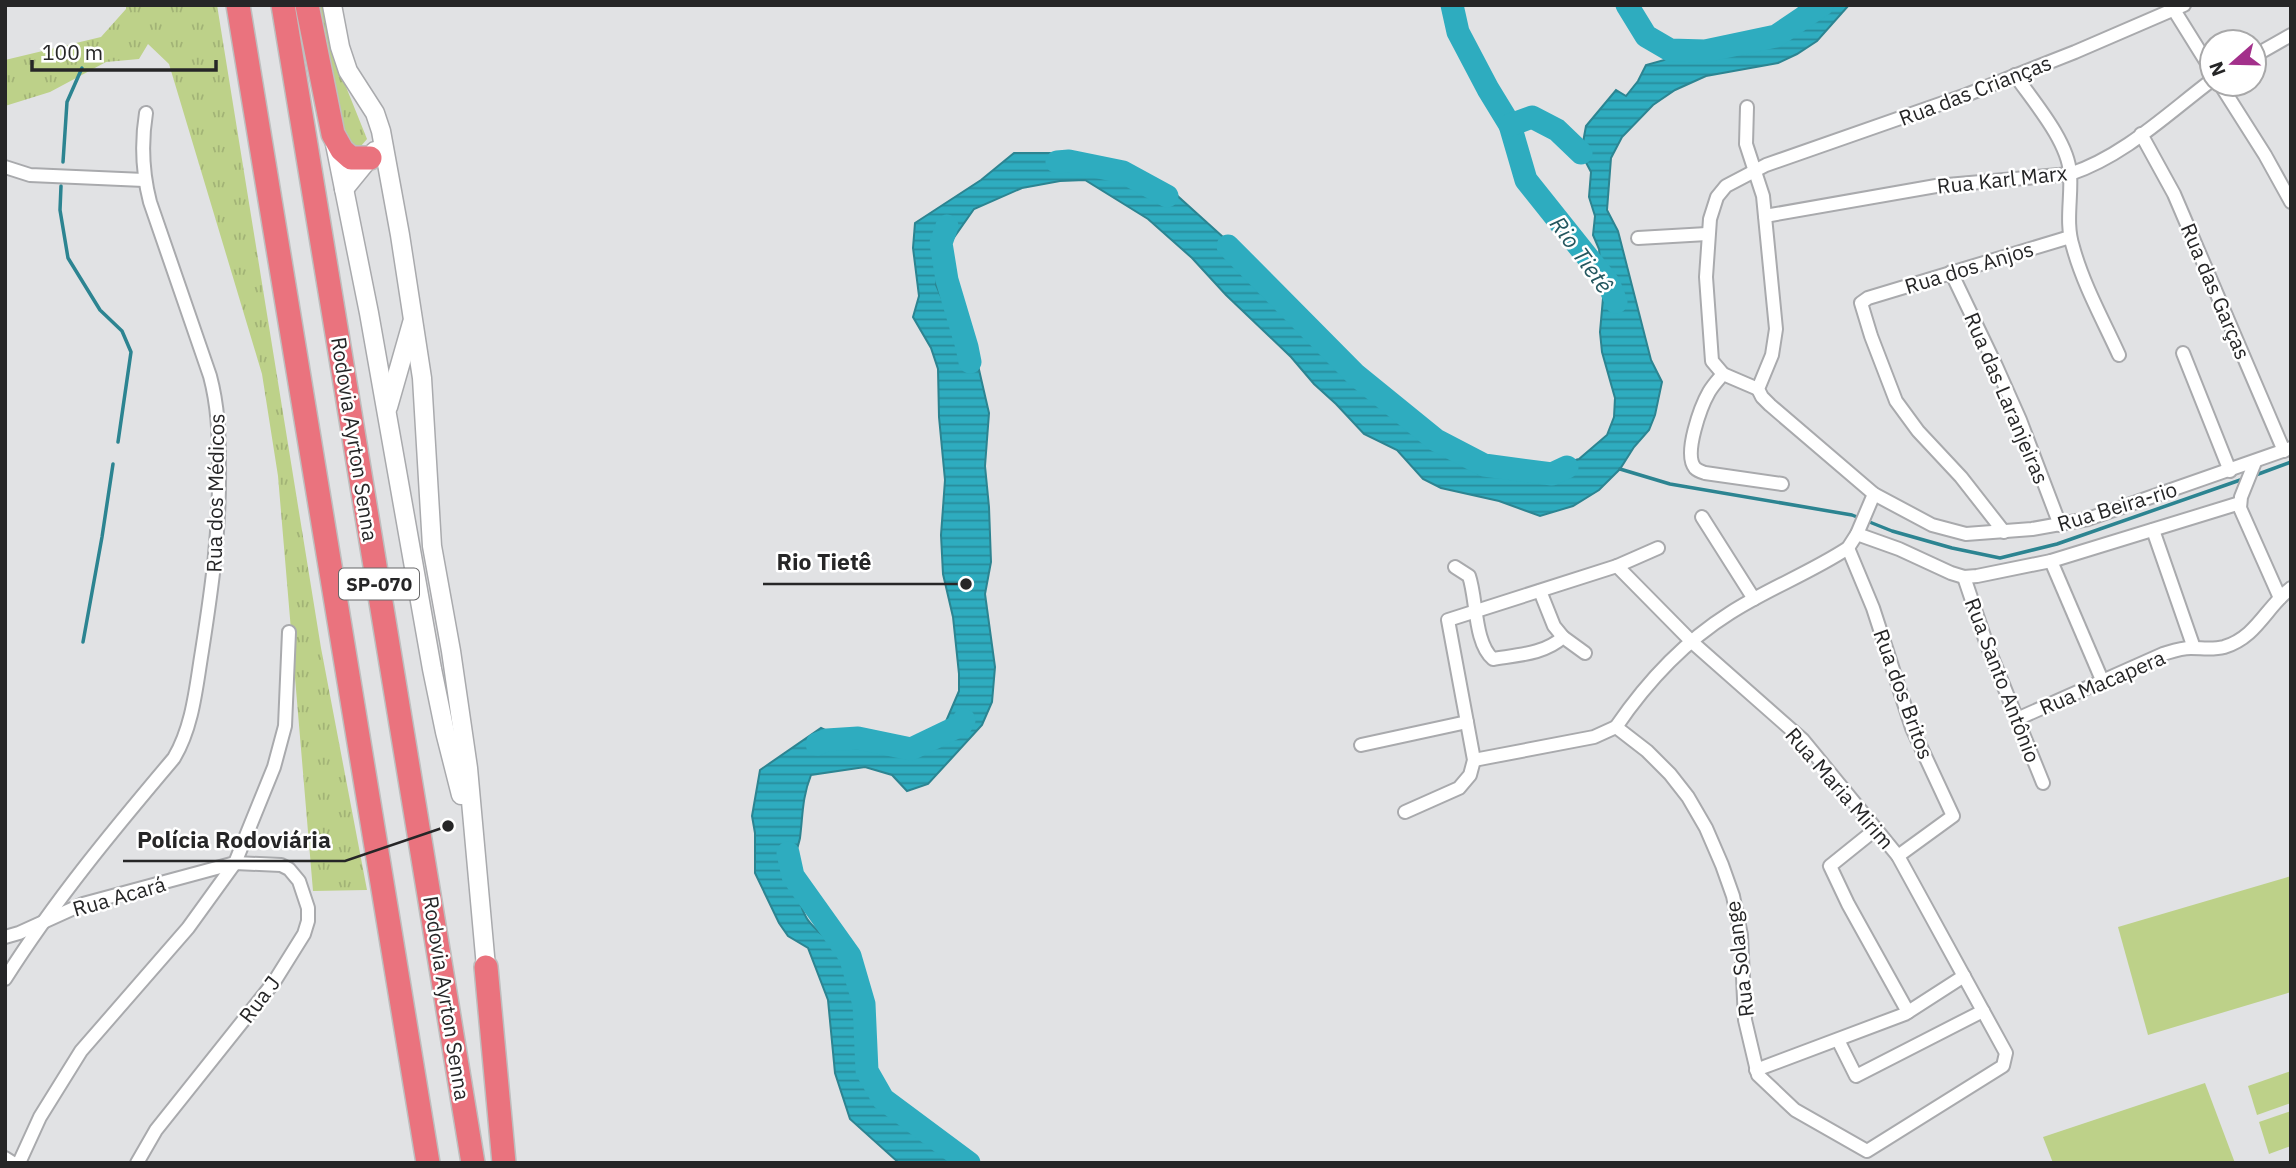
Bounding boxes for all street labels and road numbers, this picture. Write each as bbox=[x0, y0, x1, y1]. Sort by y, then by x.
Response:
street label: Rua das Crianças bbox=[1895, 48, 2055, 132]
street label: Rua Karl Marx bbox=[1936, 158, 2069, 200]
street label: Rua das Garças bbox=[2175, 219, 2257, 363]
street label: Rua dos Anjos bbox=[1901, 234, 2037, 300]
street label: Rua das Laranjeiras bbox=[1958, 308, 2056, 488]
street label: Rodovia Ayrton Senna bbox=[325, 335, 385, 543]
street label: Rua dos Médicos bbox=[200, 413, 230, 573]
street label: Rua Beira-rio bbox=[2054, 475, 2180, 537]
road number: SP-070 bbox=[339, 568, 419, 600]
street label: Rua Santo Antônio bbox=[1959, 594, 2047, 766]
street label: Rua dos Britos bbox=[1867, 625, 1941, 763]
street label: Rua Macapera bbox=[2035, 643, 2169, 721]
street label: Rua Maria Mirim bbox=[1779, 721, 1901, 855]
street label: Rua Acará bbox=[69, 869, 169, 923]
street label: Rodovia Ayrton Senna bbox=[417, 894, 477, 1102]
street label: Rua Solange bbox=[1718, 899, 1760, 1019]
street label: Rua J bbox=[232, 970, 286, 1028]

